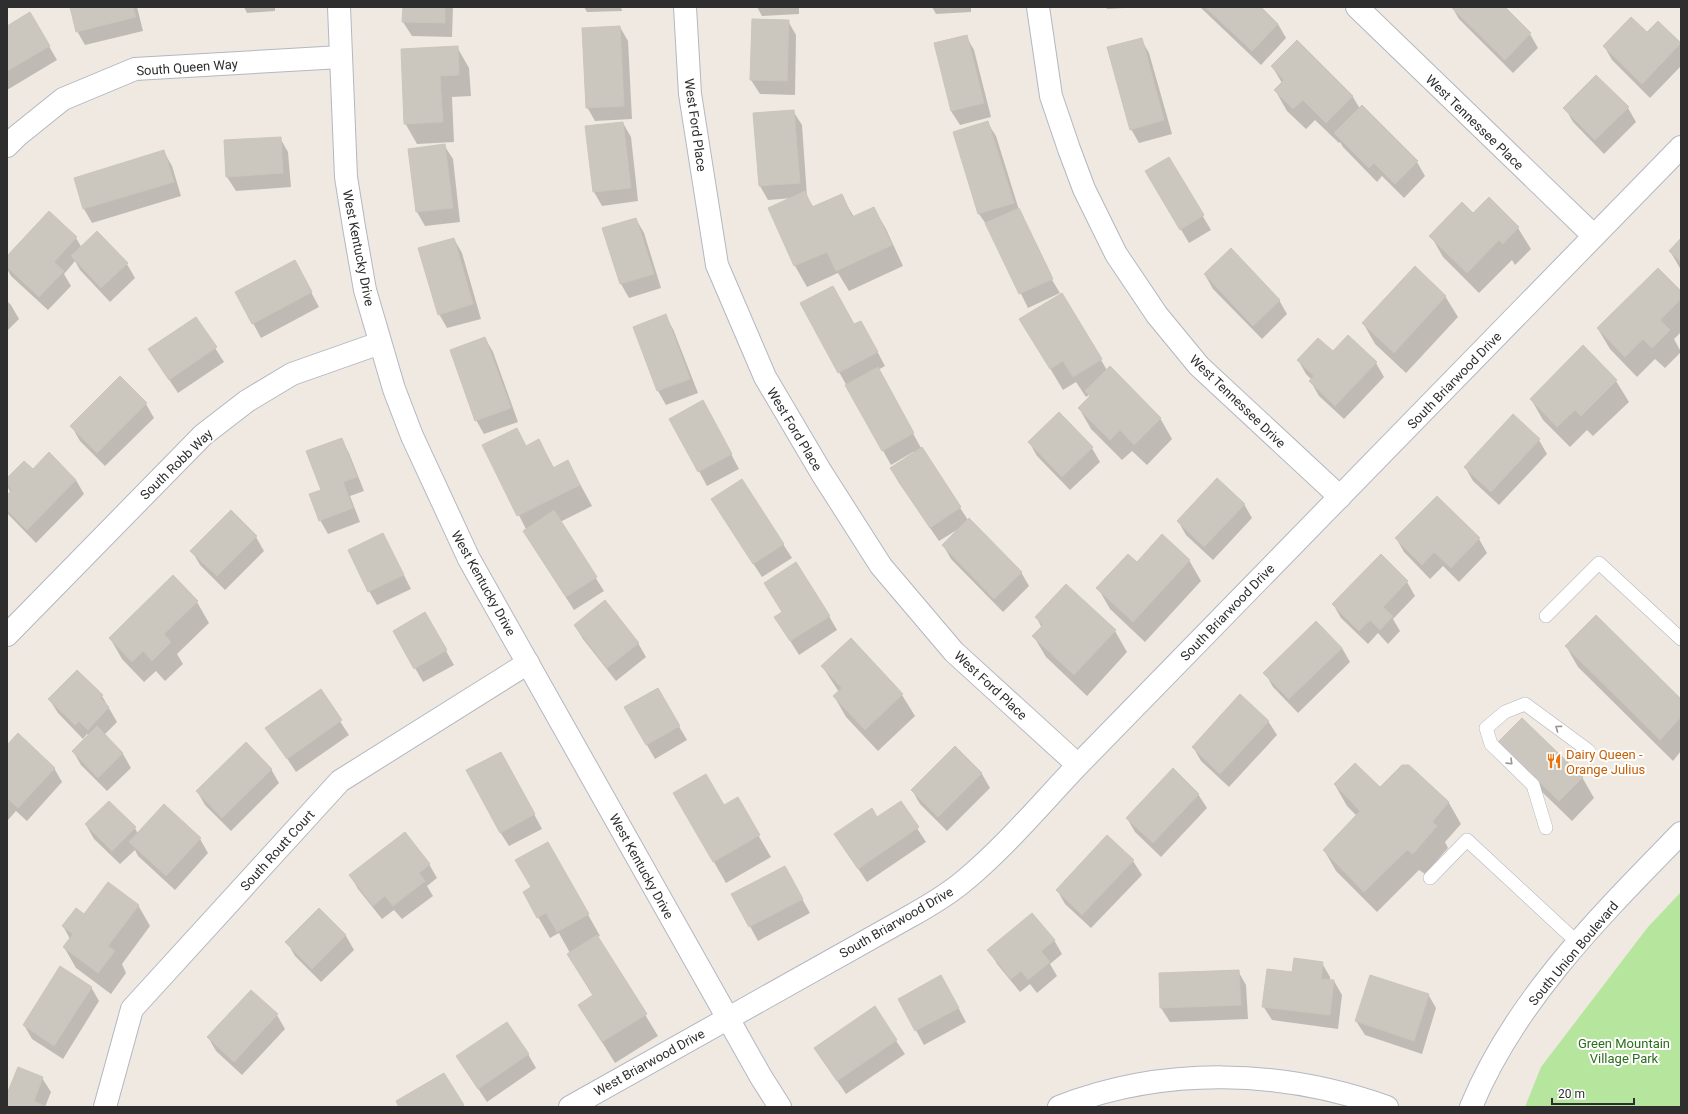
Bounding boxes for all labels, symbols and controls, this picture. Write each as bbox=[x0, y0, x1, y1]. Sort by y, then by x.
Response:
street label: South Queen Way bbox=[136, 56, 238, 79]
street label: West Tennessee Place bbox=[1423, 72, 1527, 173]
street label: West Ford Place bbox=[682, 78, 709, 173]
street label: West Kentucky Drive bbox=[340, 189, 377, 307]
street label: South Briarwood Drive bbox=[1404, 329, 1504, 432]
street label: West Tennessee Drive bbox=[1187, 352, 1289, 451]
street label: West Ford Place bbox=[764, 385, 825, 473]
street label: South Robb Way bbox=[137, 426, 216, 503]
street label: West Kentucky Drive bbox=[448, 528, 519, 639]
street label: South Briarwood Drive bbox=[1177, 561, 1277, 664]
street label: West Ford Place bbox=[951, 648, 1030, 723]
one-way arrow bbox=[1555, 726, 1562, 733]
place label: Dairy Queen - Orange Julius bbox=[1566, 747, 1646, 777]
restaurant icon: Dairy Queen - Orange Julius bbox=[1545, 752, 1563, 770]
one-way arrow bbox=[1505, 757, 1513, 765]
street label: South Routt Court bbox=[237, 807, 317, 894]
street label: West Kentucky Drive bbox=[606, 811, 677, 922]
street label: South Briarwood Drive bbox=[837, 884, 956, 961]
street label: South Union Boulevard bbox=[1526, 898, 1621, 1008]
street label: West Briarwood Drive bbox=[591, 1026, 707, 1099]
park label: Green Mountain Village Park bbox=[1578, 1036, 1670, 1066]
scale bar bbox=[1552, 1080, 1634, 1106]
text: 20 m bbox=[1558, 1087, 1585, 1101]

